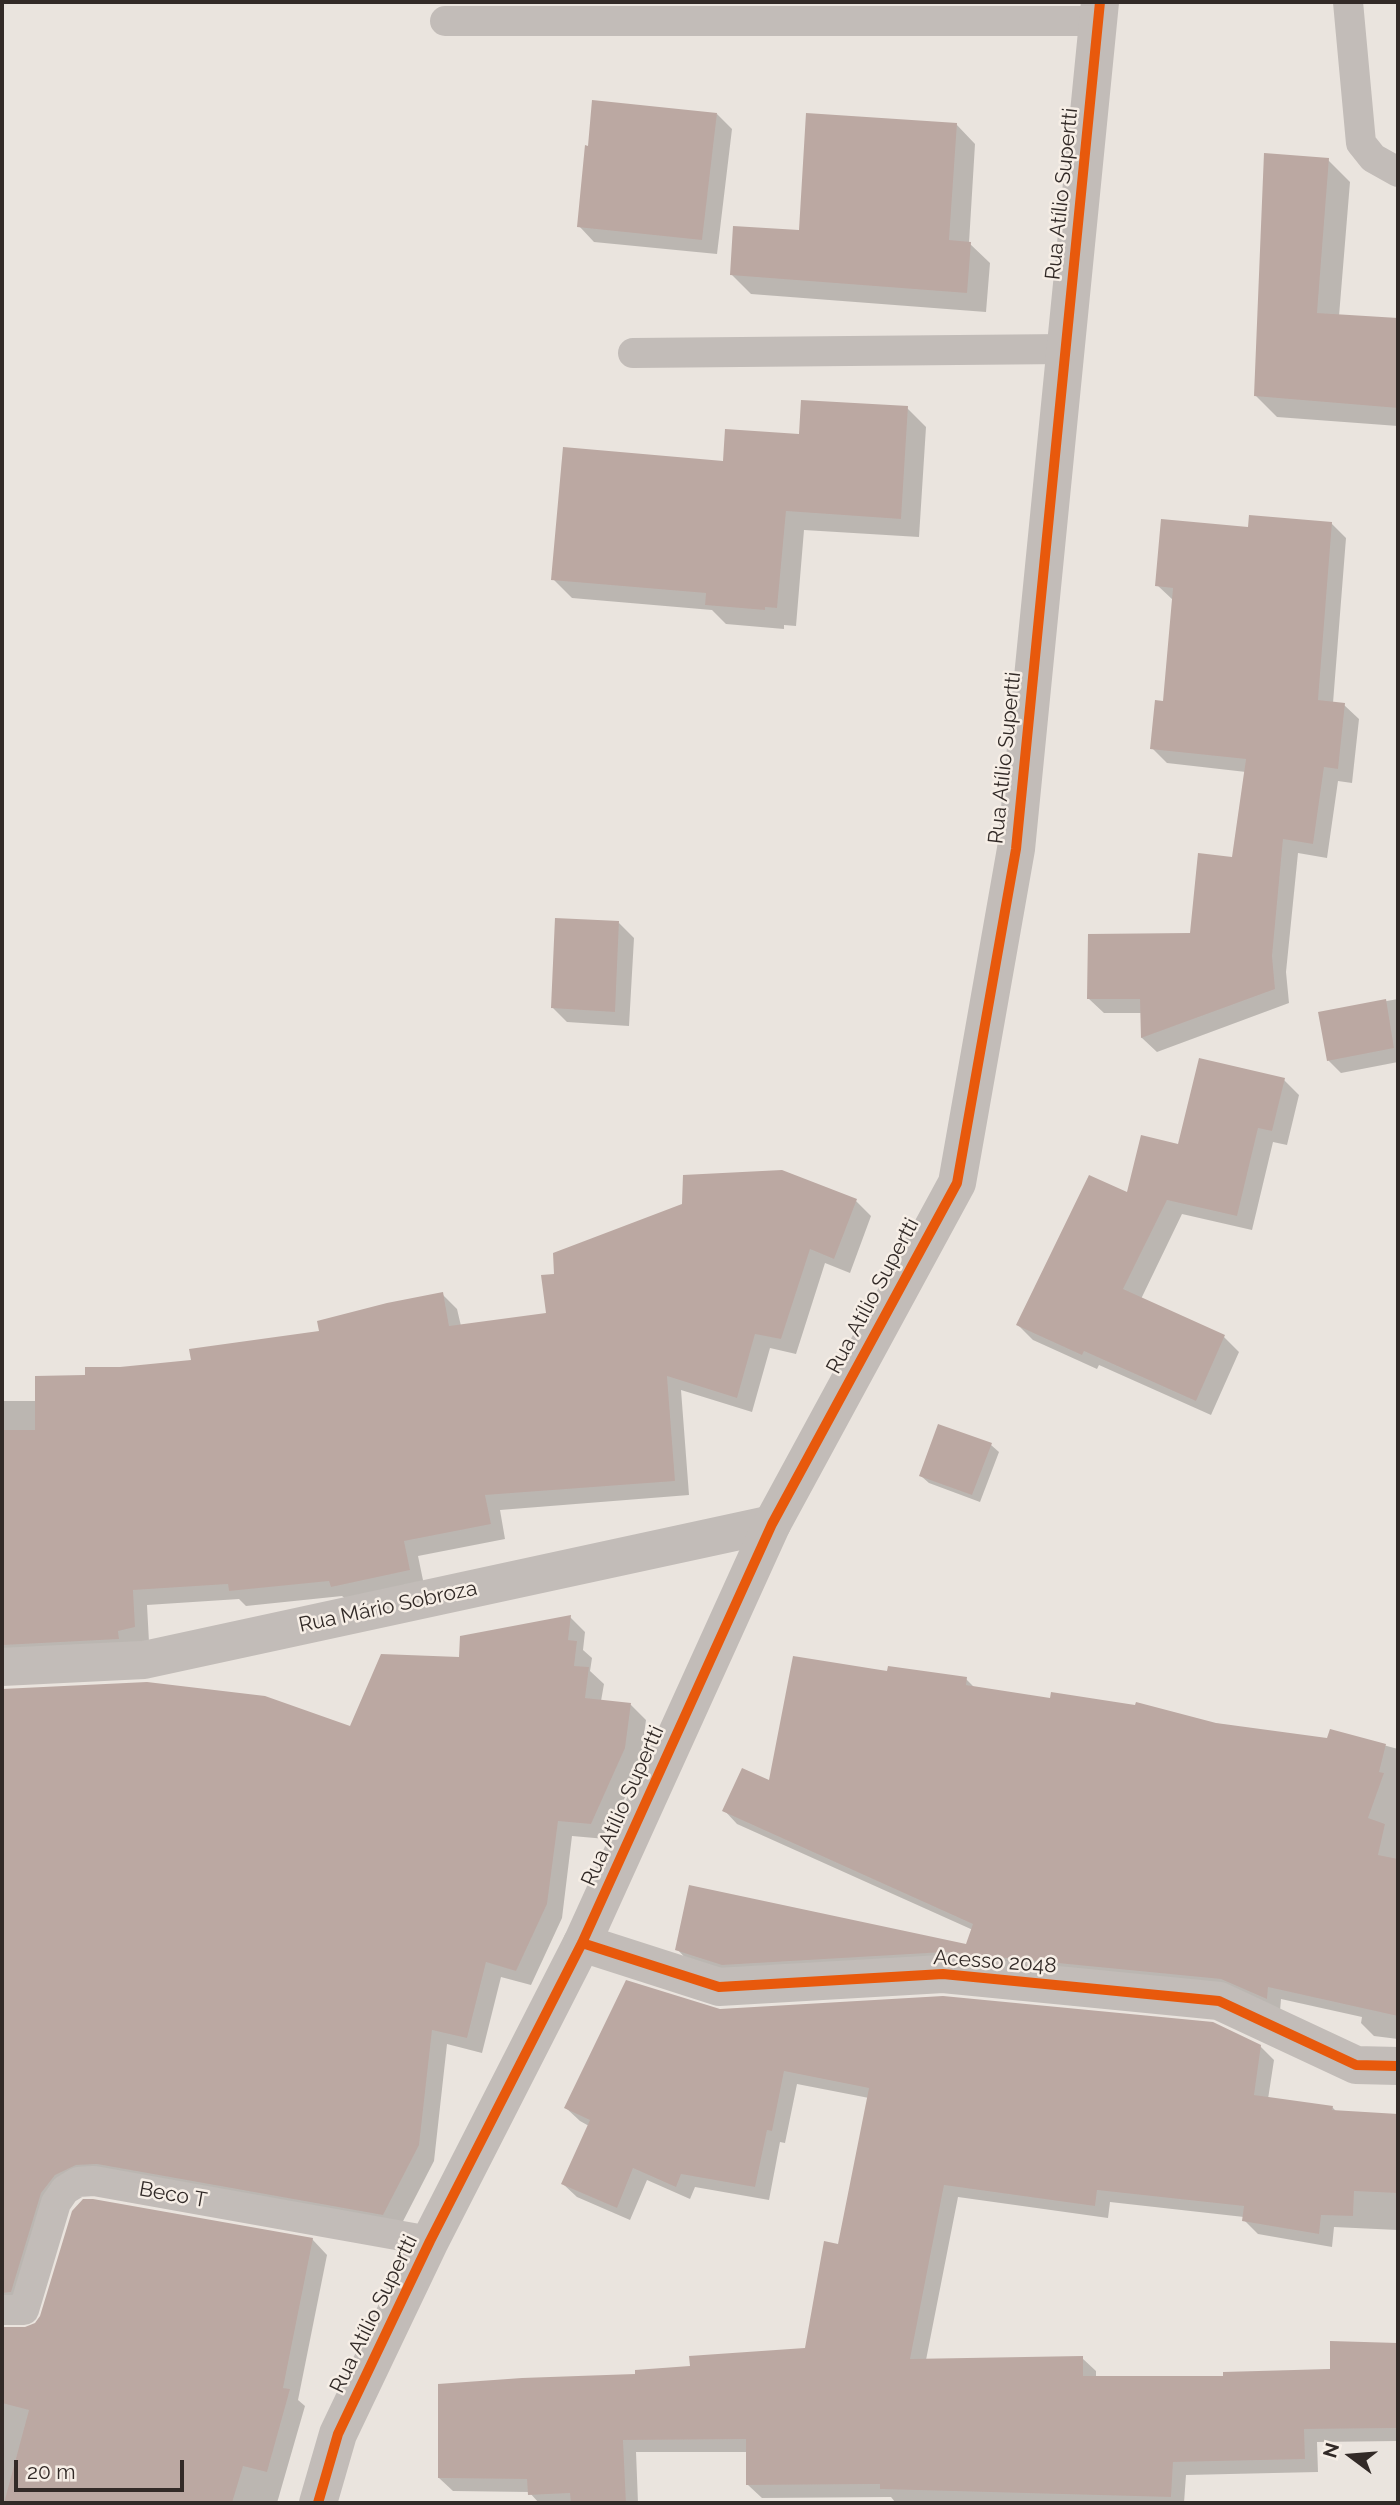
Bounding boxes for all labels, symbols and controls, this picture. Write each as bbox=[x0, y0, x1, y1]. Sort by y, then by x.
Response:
street label: Rua Atílio Supertti bbox=[1040, 107, 1084, 281]
street label: Rua Atílio Supertti bbox=[983, 671, 1027, 845]
street label: Rua Atílio Supertti bbox=[821, 1214, 925, 1378]
street label: Rua Mário Sobroza bbox=[297, 1576, 479, 1638]
street label: Rua Atílio Supertti bbox=[576, 1722, 670, 1890]
street label: Acesso 2048 bbox=[933, 1945, 1057, 1979]
street label: Beco T bbox=[137, 2177, 209, 2213]
street label: Rua Atílio Supertti bbox=[325, 2231, 423, 2397]
north arrow bbox=[1316, 2421, 1386, 2491]
text: N bbox=[1318, 2440, 1343, 2460]
scale bar bbox=[18, 2446, 187, 2490]
text: 20 m bbox=[27, 2459, 75, 2484]

